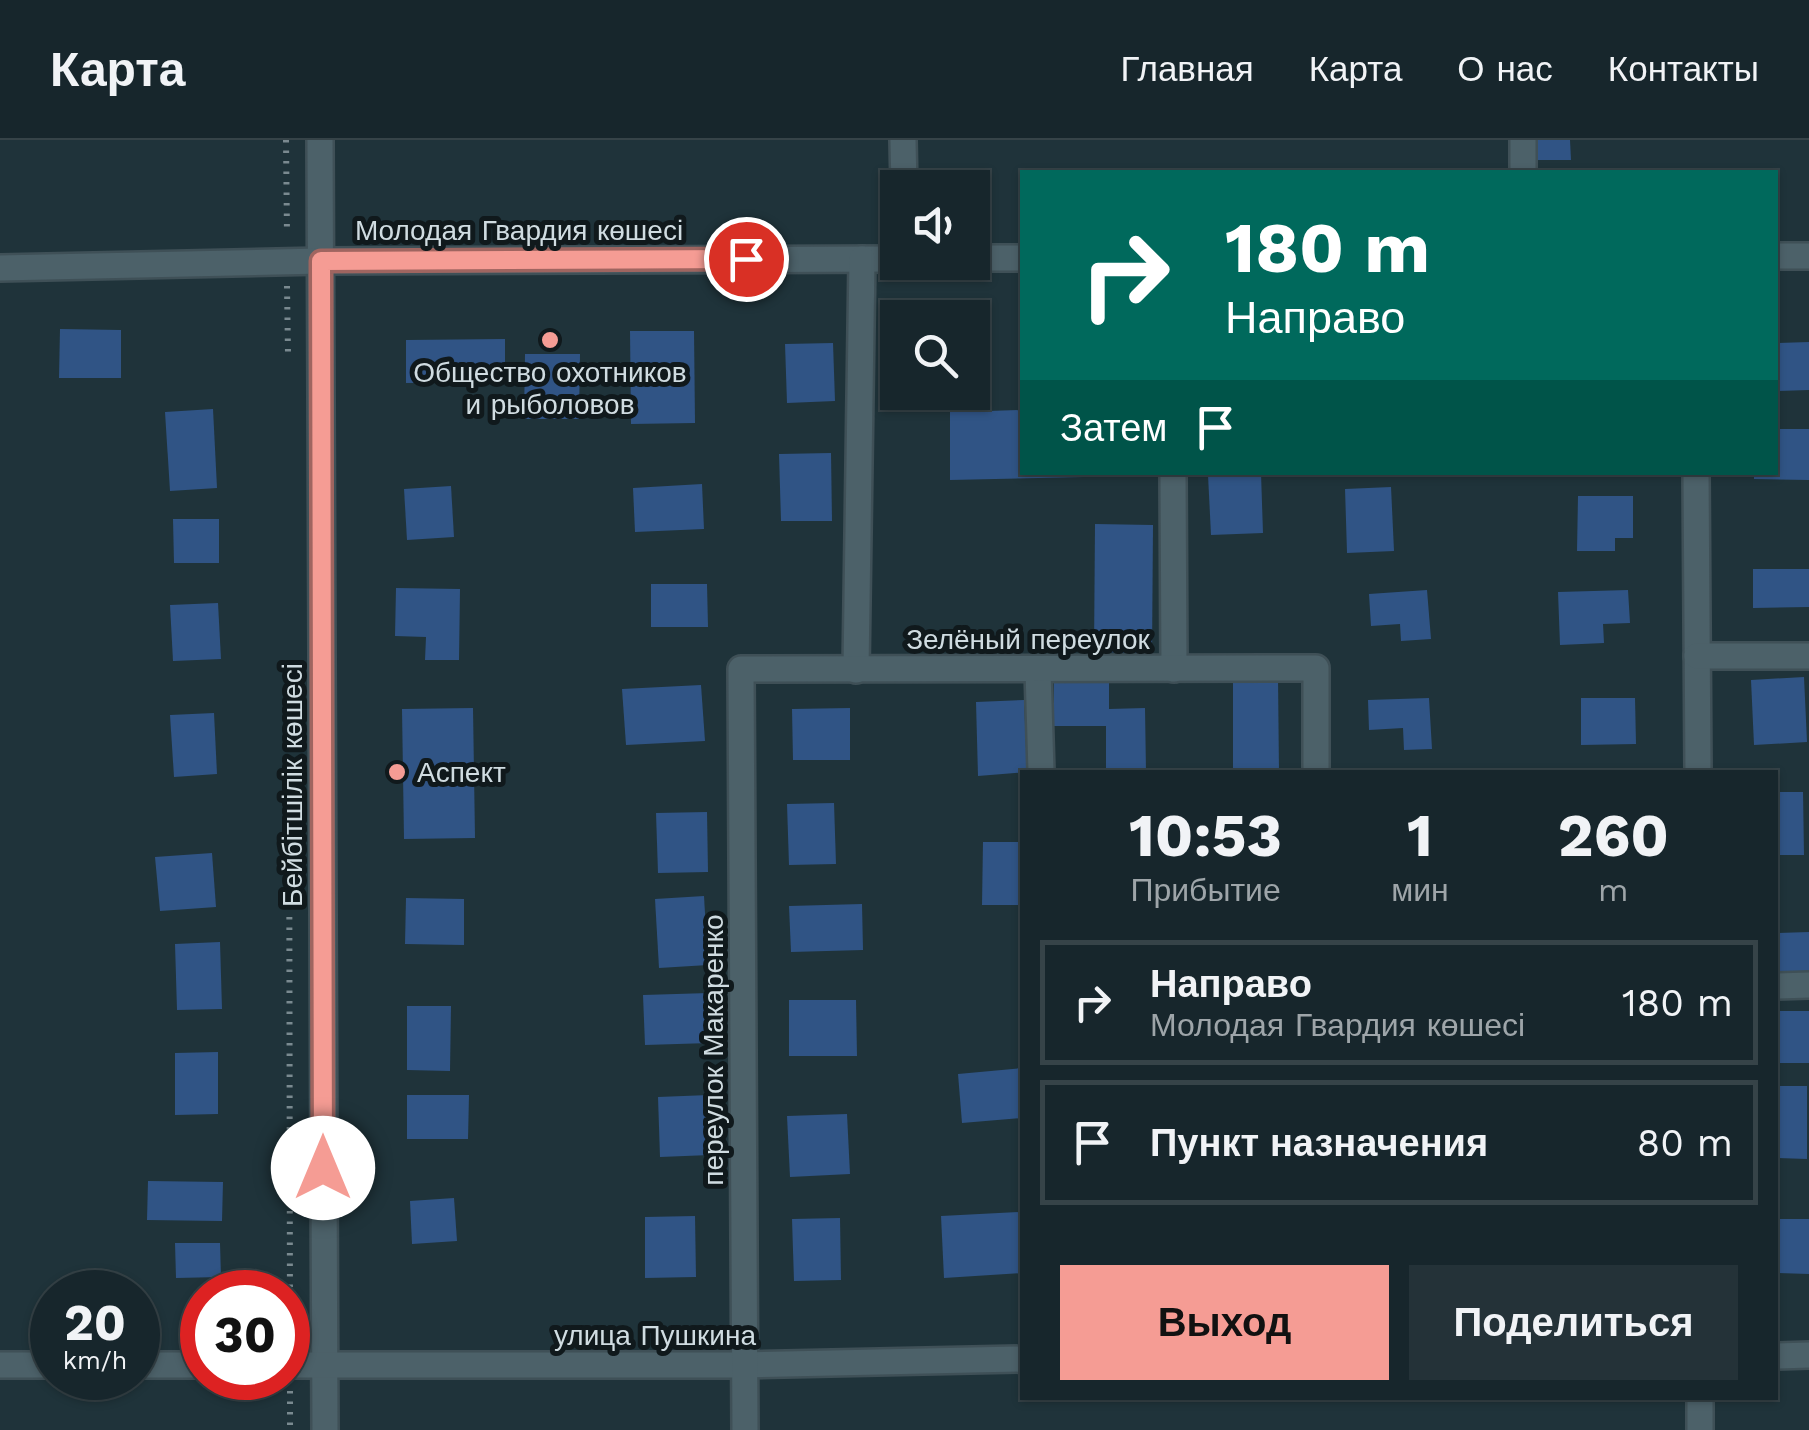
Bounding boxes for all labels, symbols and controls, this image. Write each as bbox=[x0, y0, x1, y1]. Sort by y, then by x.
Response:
text: Карта bbox=[50, 41, 185, 98]
text: Главная bbox=[1120, 48, 1254, 90]
text: Карта bbox=[1309, 48, 1402, 90]
text: О нас bbox=[1457, 48, 1553, 90]
text: Контакты bbox=[1608, 48, 1759, 90]
map controls bbox=[880, 170, 990, 410]
button: sound bbox=[880, 170, 990, 280]
text: 180 m bbox=[1225, 207, 1430, 289]
icon: right bbox=[1060, 210, 1190, 340]
street label: Молодая Гвардия көшесі bbox=[355, 214, 683, 247]
pin bbox=[704, 217, 789, 302]
icon: arrive bbox=[719, 232, 774, 287]
text: Направо bbox=[1225, 291, 1405, 344]
button: search bbox=[880, 300, 990, 410]
marker: Общество охотников и рыболовов bbox=[539, 329, 561, 351]
place label: Общество охотников и рыболовов bbox=[413, 356, 687, 421]
icon: arrive bbox=[1188, 400, 1243, 455]
text: Затем bbox=[1060, 406, 1168, 450]
street label: Зелёный переулок bbox=[906, 623, 1151, 656]
street label: Бейбітшілік көшесі bbox=[276, 663, 309, 907]
place label: Аспект bbox=[417, 756, 506, 789]
marker: Аспект bbox=[386, 761, 408, 783]
text: 10:53 bbox=[1129, 800, 1282, 871]
text: 1 bbox=[1407, 800, 1433, 871]
text: 260 bbox=[1558, 800, 1669, 871]
text: Прибытие bbox=[1130, 871, 1281, 909]
text: мин bbox=[1391, 871, 1449, 909]
text: m bbox=[1598, 871, 1629, 909]
street label: переулок Макаренко bbox=[697, 914, 730, 1186]
text: Направо bbox=[1150, 962, 1312, 1006]
icon: right bbox=[1065, 975, 1120, 1030]
text: 180 m bbox=[1622, 981, 1733, 1025]
text: Молодая Гвардия көшесі bbox=[1150, 1006, 1525, 1044]
icon: arrive bbox=[1065, 1115, 1120, 1170]
position arrow bbox=[271, 1116, 375, 1220]
text: Пункт назначения bbox=[1150, 1121, 1488, 1165]
text: 80 m bbox=[1637, 1121, 1733, 1165]
button: Выход bbox=[1060, 1265, 1389, 1380]
button: Поделиться bbox=[1409, 1265, 1738, 1380]
speed limit sign: 30 bbox=[180, 1270, 310, 1400]
text: 20 bbox=[64, 1293, 126, 1352]
street label: улица Пушкина bbox=[554, 1319, 756, 1352]
text: km/h bbox=[63, 1346, 127, 1375]

